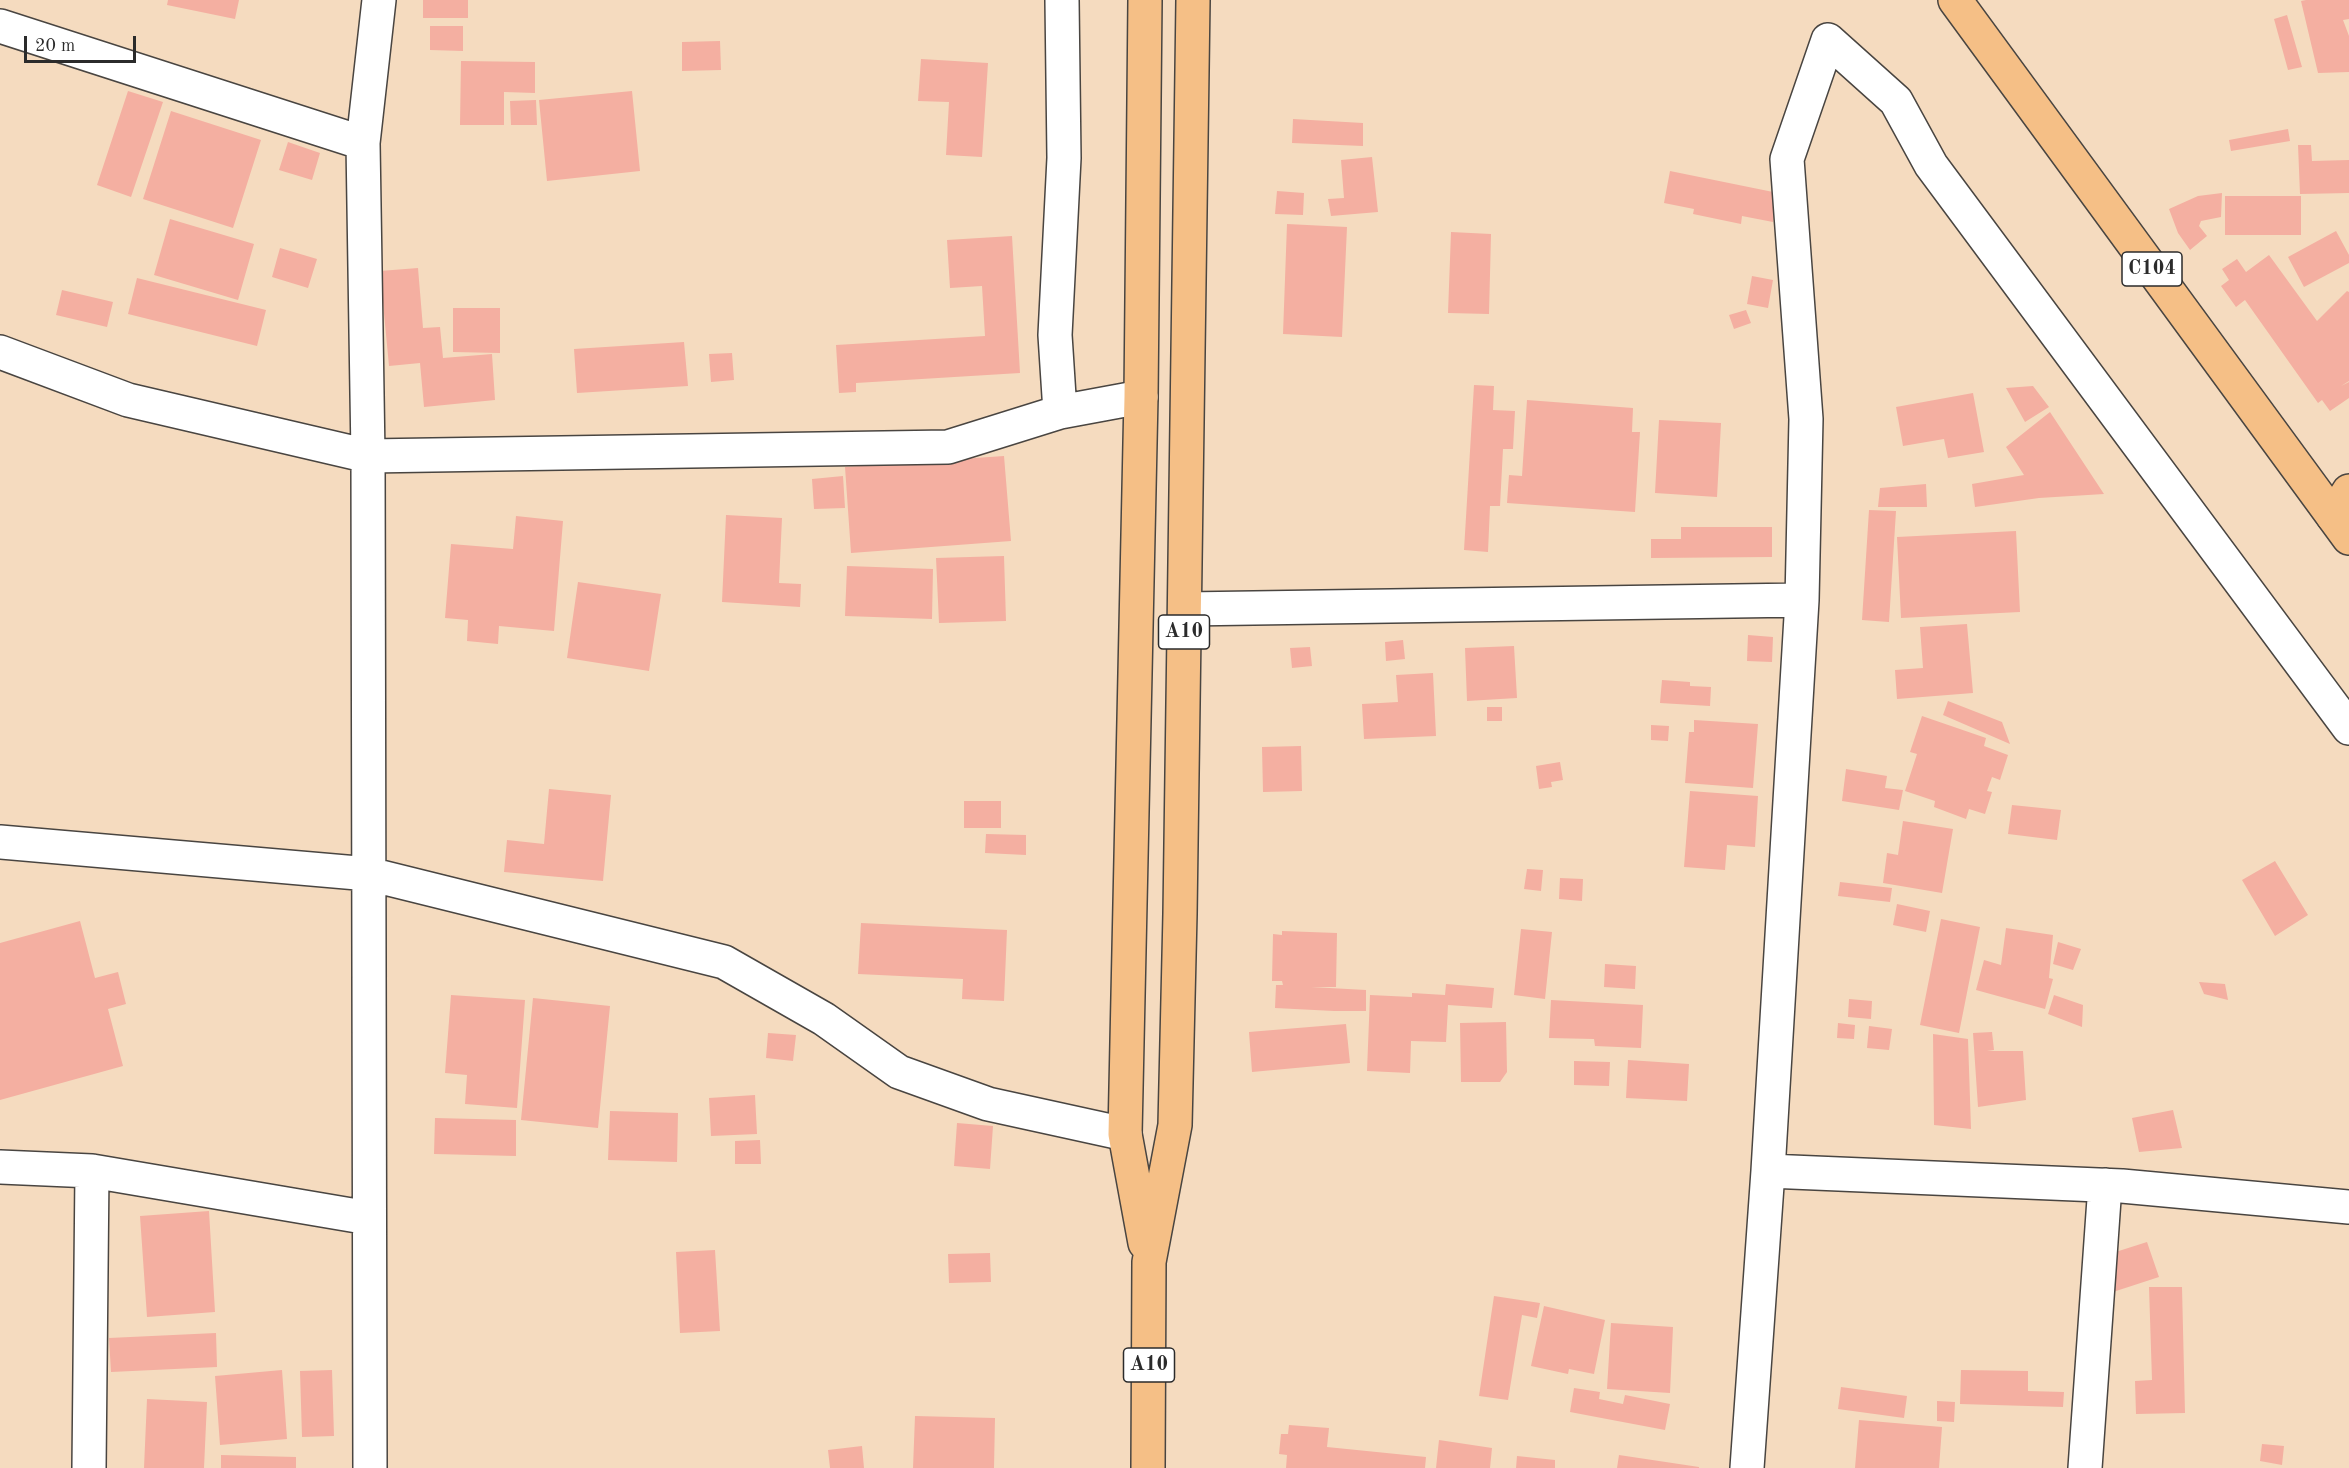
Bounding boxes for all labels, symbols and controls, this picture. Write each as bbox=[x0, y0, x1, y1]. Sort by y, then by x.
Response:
scale bar bbox=[27, 24, 140, 62]
text: 20 m bbox=[35, 37, 75, 55]
road number: C104 bbox=[2122, 252, 2182, 286]
road number: A10 bbox=[1158, 615, 1210, 649]
road number: A10 bbox=[1124, 1348, 1174, 1382]

